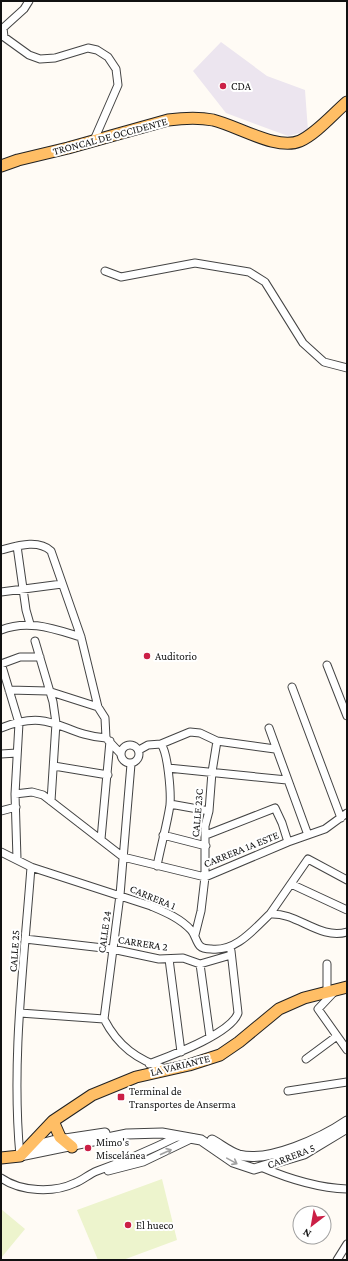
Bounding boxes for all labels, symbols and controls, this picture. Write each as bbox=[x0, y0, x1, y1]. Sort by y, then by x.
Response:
place label: CDA bbox=[231, 80, 252, 92]
marker: CDA bbox=[218, 81, 228, 91]
street label: TRONCAL DE OCCIDENTE bbox=[51, 115, 169, 157]
place label: Auditorio bbox=[155, 650, 197, 662]
marker: Auditorio bbox=[142, 651, 152, 661]
street label: CALLE 23C bbox=[189, 788, 205, 838]
street label: CARRERA 1A ESTE bbox=[202, 828, 280, 870]
street label: CARRERA 1 bbox=[128, 882, 178, 912]
street label: CALLE 24 bbox=[95, 910, 113, 954]
street label: CALLE 25 bbox=[7, 930, 21, 972]
street label: CARRERA 2 bbox=[117, 933, 169, 953]
street label: LA VARIANTE bbox=[149, 1052, 211, 1078]
place label: Terminal de Transportes de Anserma bbox=[129, 1085, 236, 1111]
marker: Terminal de Transportes de Anserma bbox=[116, 1092, 126, 1102]
place label: Mimo's Miscelánea bbox=[96, 1136, 146, 1161]
street label: CARRERA 5 bbox=[265, 1141, 317, 1171]
marker: Mimo's Miscelánea bbox=[83, 1143, 93, 1153]
one-way arrow bbox=[160, 1148, 172, 1155]
one-way arrow bbox=[226, 1157, 238, 1165]
north arrow bbox=[292, 1205, 332, 1245]
place label: El hueco bbox=[136, 1219, 174, 1231]
marker: El hueco bbox=[123, 1220, 133, 1230]
text: N bbox=[300, 1226, 313, 1241]

